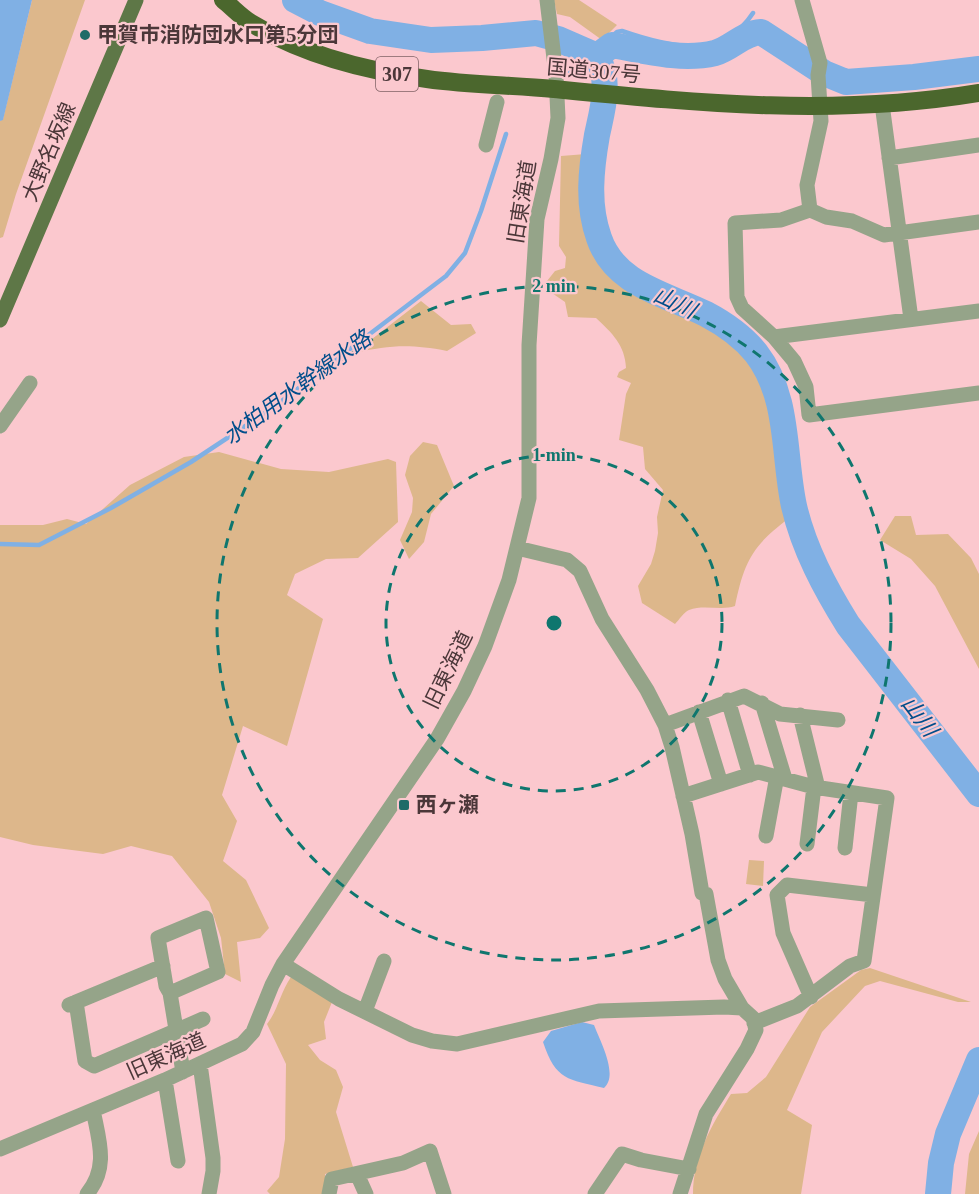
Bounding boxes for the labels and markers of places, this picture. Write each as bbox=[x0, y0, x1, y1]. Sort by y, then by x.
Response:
place label: 甲賀市消防団水口第5分団 bbox=[97, 23, 339, 47]
marker: 甲賀市消防団水口第5分団 bbox=[78, 28, 92, 42]
centre of rings bbox=[544, 613, 564, 633]
place label: 西ヶ瀬 bbox=[416, 793, 479, 817]
marker: 西ヶ瀬 bbox=[397, 798, 411, 812]

